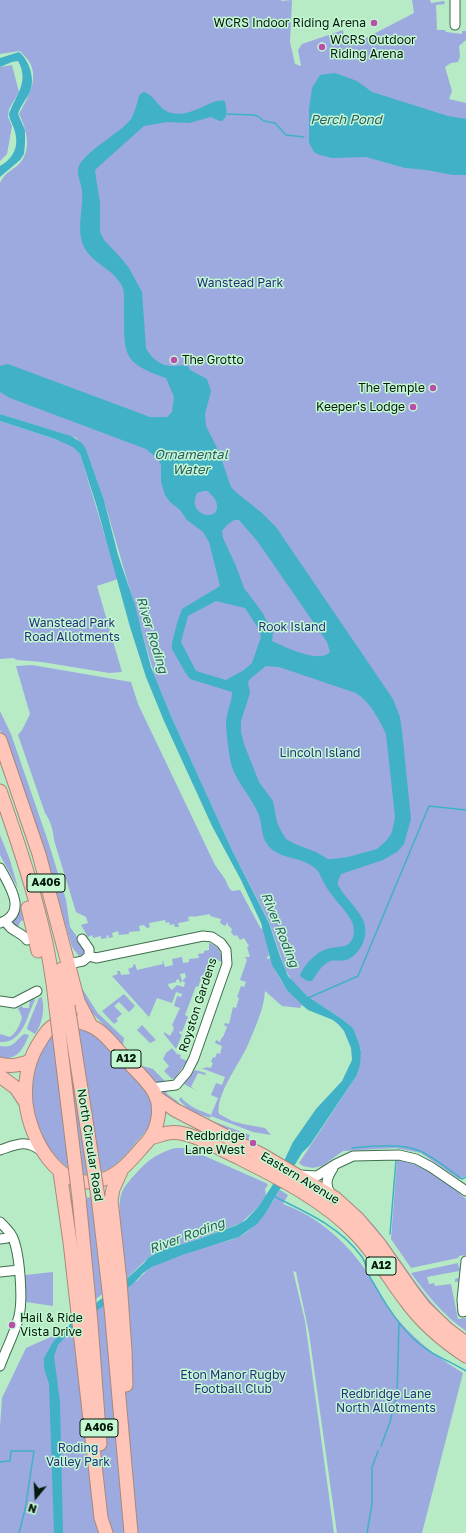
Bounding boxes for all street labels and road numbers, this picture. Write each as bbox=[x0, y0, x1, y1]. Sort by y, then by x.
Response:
road number: A406 bbox=[27, 874, 65, 892]
street label: Royston Gardens bbox=[176, 956, 220, 1054]
road number: A12 bbox=[111, 1050, 141, 1068]
street label: North Circular Road bbox=[74, 1088, 106, 1202]
street label: Eastern Avenue bbox=[258, 1149, 342, 1207]
road number: A12 bbox=[366, 1257, 396, 1275]
road number: A406 bbox=[80, 1419, 118, 1437]

